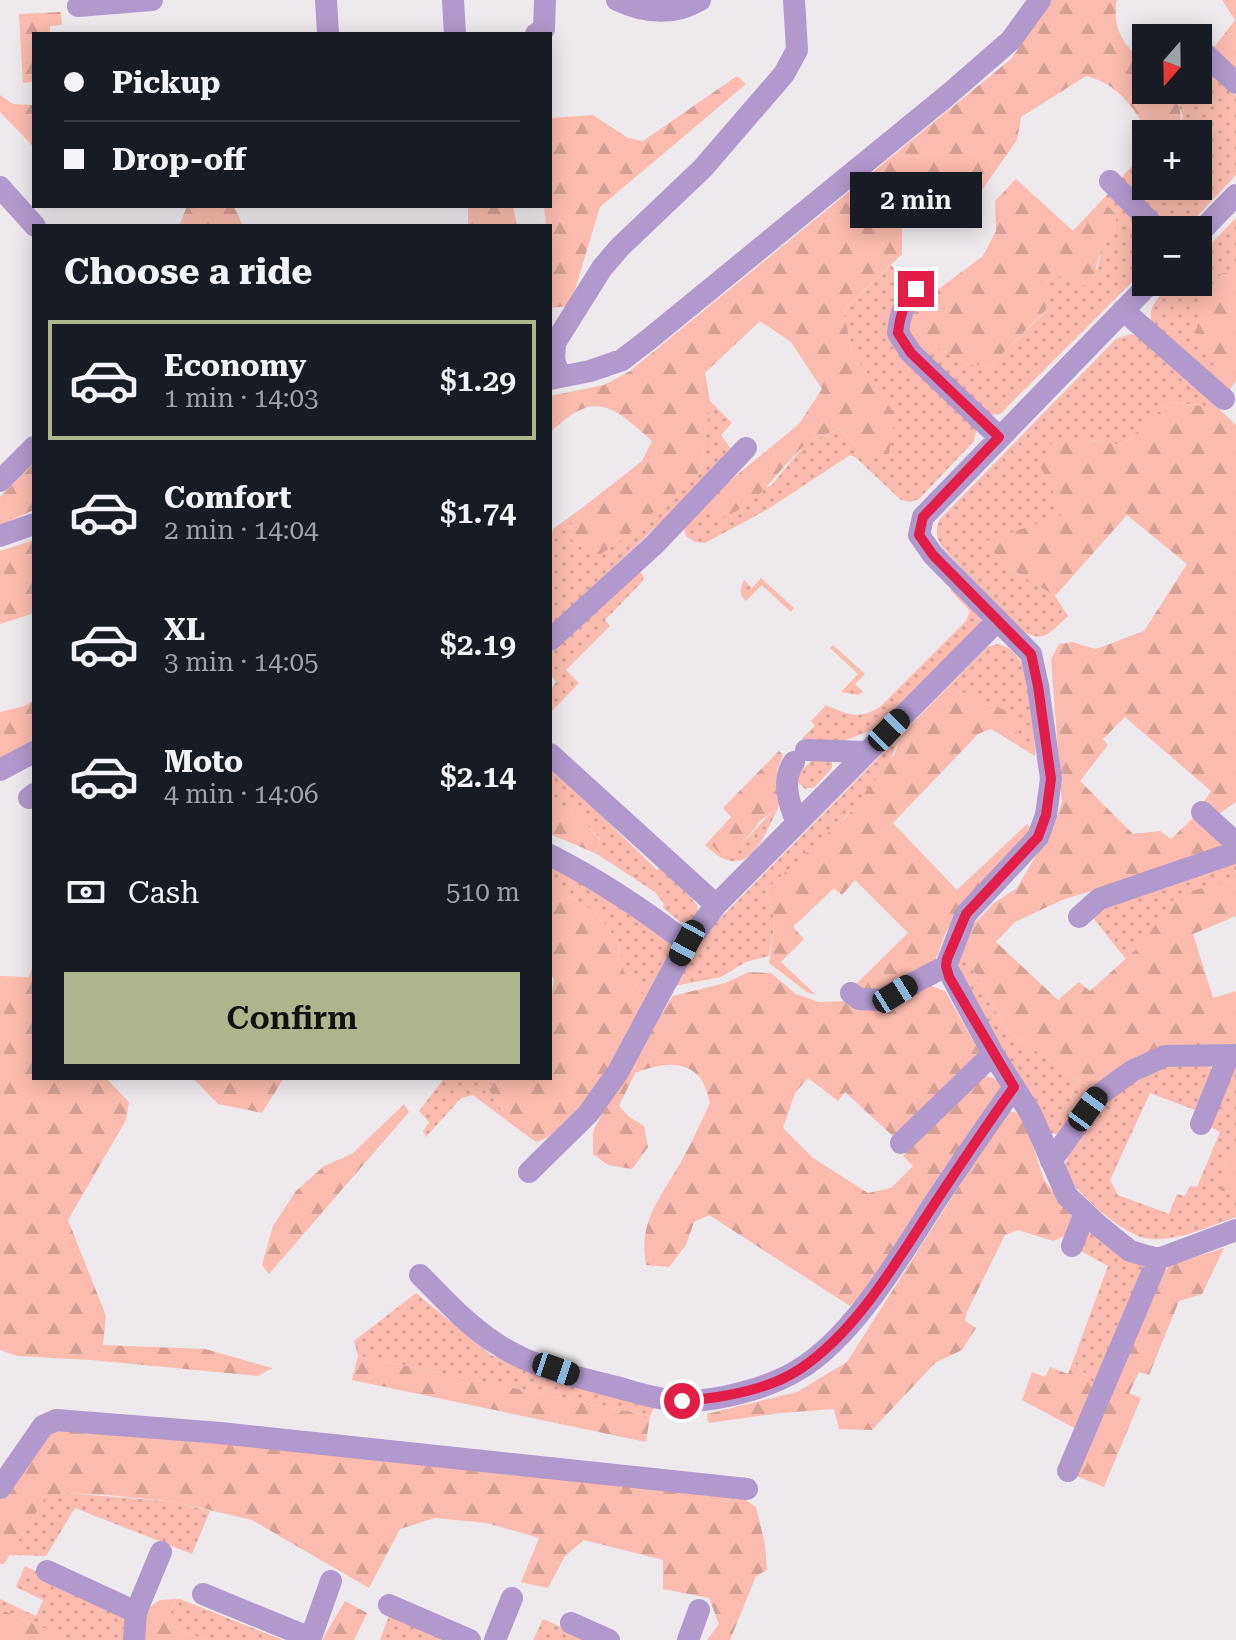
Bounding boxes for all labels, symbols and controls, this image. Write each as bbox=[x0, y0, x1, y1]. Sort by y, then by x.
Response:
north arrow bbox=[1132, 24, 1212, 104]
map controls bbox=[1132, 24, 1212, 296]
text: Pickup bbox=[112, 65, 220, 100]
button: + bbox=[1132, 120, 1212, 200]
text: Drop-off bbox=[112, 142, 246, 177]
callout: 2 min bbox=[850, 173, 982, 229]
text: 2 min bbox=[880, 185, 952, 215]
button: − bbox=[1132, 216, 1212, 296]
text: Choose a ride bbox=[64, 251, 312, 293]
route end bbox=[898, 271, 934, 307]
icon: car bbox=[68, 344, 140, 416]
text: Economy bbox=[164, 348, 306, 383]
text: $1.29 bbox=[440, 363, 516, 398]
text: 1 min · 14:03 bbox=[164, 383, 319, 413]
icon: car bbox=[68, 476, 140, 548]
text: Comfort bbox=[164, 480, 291, 515]
text: $1.74 bbox=[440, 495, 516, 530]
text: 2 min · 14:04 bbox=[164, 515, 319, 545]
icon: car bbox=[68, 608, 140, 680]
text: XL bbox=[164, 612, 205, 647]
text: $2.19 bbox=[440, 627, 516, 662]
text: 3 min · 14:05 bbox=[164, 647, 319, 677]
car bbox=[864, 704, 914, 756]
icon: car bbox=[68, 740, 140, 812]
text: Moto bbox=[164, 744, 243, 779]
text: $2.14 bbox=[440, 759, 516, 794]
text: 4 min · 14:06 bbox=[164, 779, 319, 809]
icon: cash bbox=[64, 870, 108, 914]
text: Cash bbox=[128, 875, 199, 910]
text: 510 m bbox=[446, 877, 520, 907]
car bbox=[665, 916, 709, 970]
car bbox=[868, 971, 922, 1017]
button: Confirm bbox=[64, 972, 520, 1064]
car bbox=[1064, 1083, 1112, 1135]
car bbox=[529, 1350, 583, 1388]
route start bbox=[664, 1383, 700, 1419]

